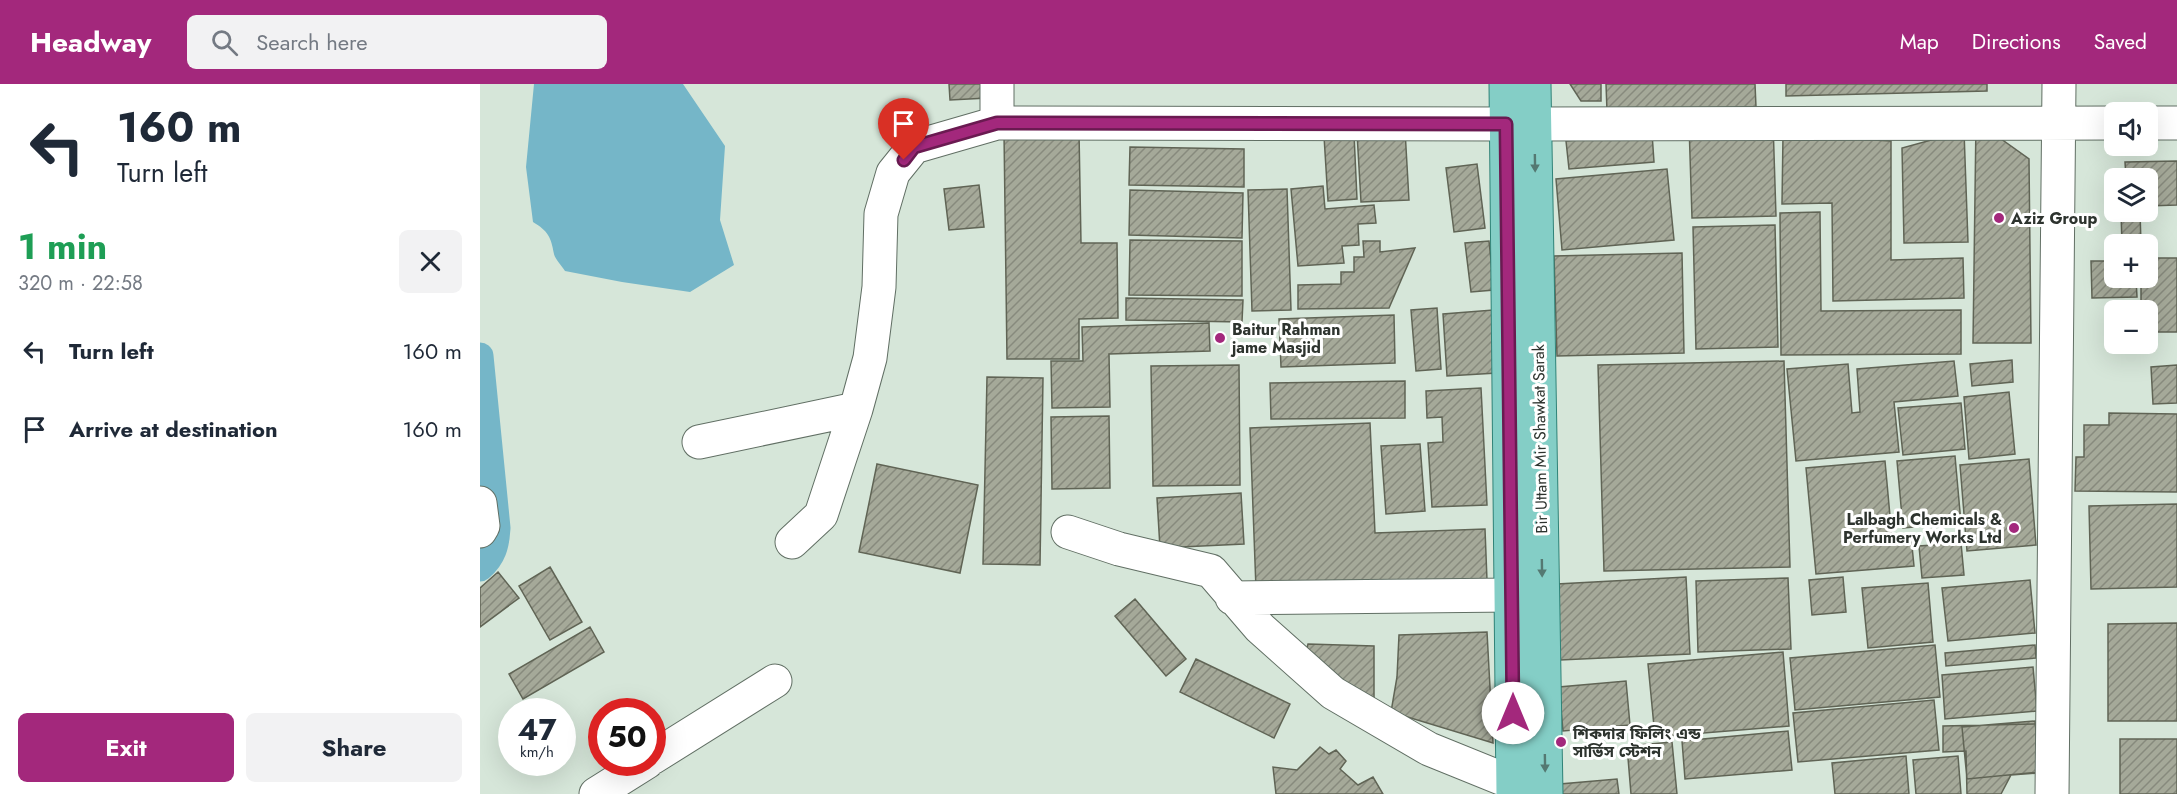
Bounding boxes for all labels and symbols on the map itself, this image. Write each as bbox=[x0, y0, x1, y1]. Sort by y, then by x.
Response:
pin bbox=[878, 98, 929, 160]
one-way arrow bbox=[1530, 154, 1540, 173]
place label: Aziz Group bbox=[2010, 207, 2097, 230]
marker: Aziz Group bbox=[1992, 211, 2006, 225]
place label: Baitur Rahman jame Masjid bbox=[1230, 318, 1340, 359]
marker: Baitur Rahman jame Masjid bbox=[1213, 331, 1227, 345]
street label: Bir Uttam Mir Shawkat Sarak bbox=[1527, 343, 1553, 534]
place label: Lalbagh Chemicals & Perfumery Works Ltd bbox=[1843, 508, 2002, 549]
marker: Lalbagh Chemicals & Perfumery Works Ltd bbox=[2007, 521, 2021, 535]
one-way arrow bbox=[1537, 559, 1547, 578]
position arrow bbox=[1481, 681, 1545, 745]
speed limit sign: 50 bbox=[588, 698, 666, 776]
place label: শিকদার ফিলিং এন্ড সার্ভিস স্টেশন bbox=[1572, 722, 1702, 763]
marker: শিকদার ফিলিং এন্ড সার্ভিস স্টেশন bbox=[1554, 735, 1568, 749]
one-way arrow bbox=[1541, 754, 1550, 773]

